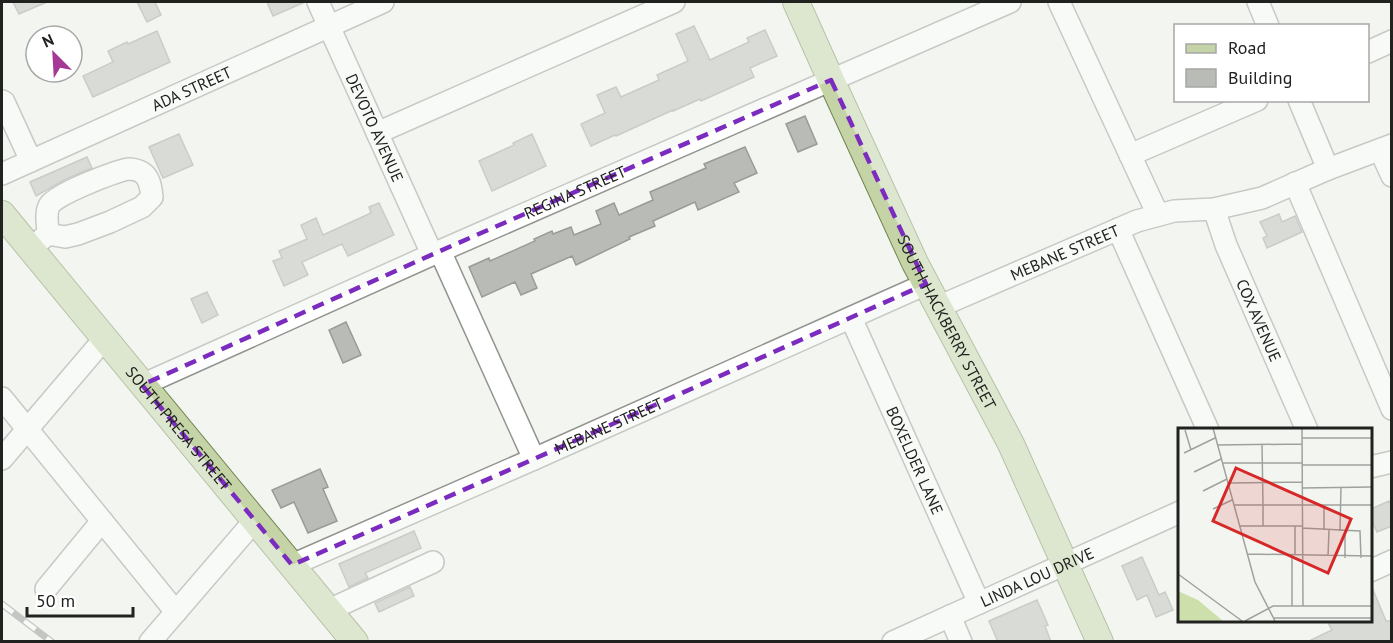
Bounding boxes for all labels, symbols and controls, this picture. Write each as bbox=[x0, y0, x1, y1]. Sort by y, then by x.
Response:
north arrow bbox=[24, 24, 84, 84]
legend bbox=[1174, 24, 1369, 102]
text: N bbox=[39, 29, 57, 52]
text: Road bbox=[1228, 36, 1266, 59]
street label: ADA STREET bbox=[149, 62, 235, 115]
text: Building bbox=[1228, 66, 1292, 89]
street label: DEVOTO AVENUE bbox=[342, 70, 408, 185]
street label: REGINA STREET bbox=[521, 161, 629, 223]
street label: MEBANE STREET bbox=[1007, 220, 1122, 285]
street label: SOUTH HACKBERRY STREET bbox=[893, 232, 1001, 413]
street label: COX AVENUE bbox=[1232, 276, 1286, 365]
street label: SOUTH PRESA STREET bbox=[122, 362, 236, 495]
street label: MEBANE STREET bbox=[551, 393, 666, 459]
street label: BOXELDER LANE bbox=[882, 403, 948, 517]
inset map bbox=[1178, 428, 1372, 622]
street label: LINDA LOU DRIVE bbox=[977, 543, 1097, 611]
scale bar bbox=[27, 580, 134, 618]
text: 50 m bbox=[36, 589, 75, 612]

